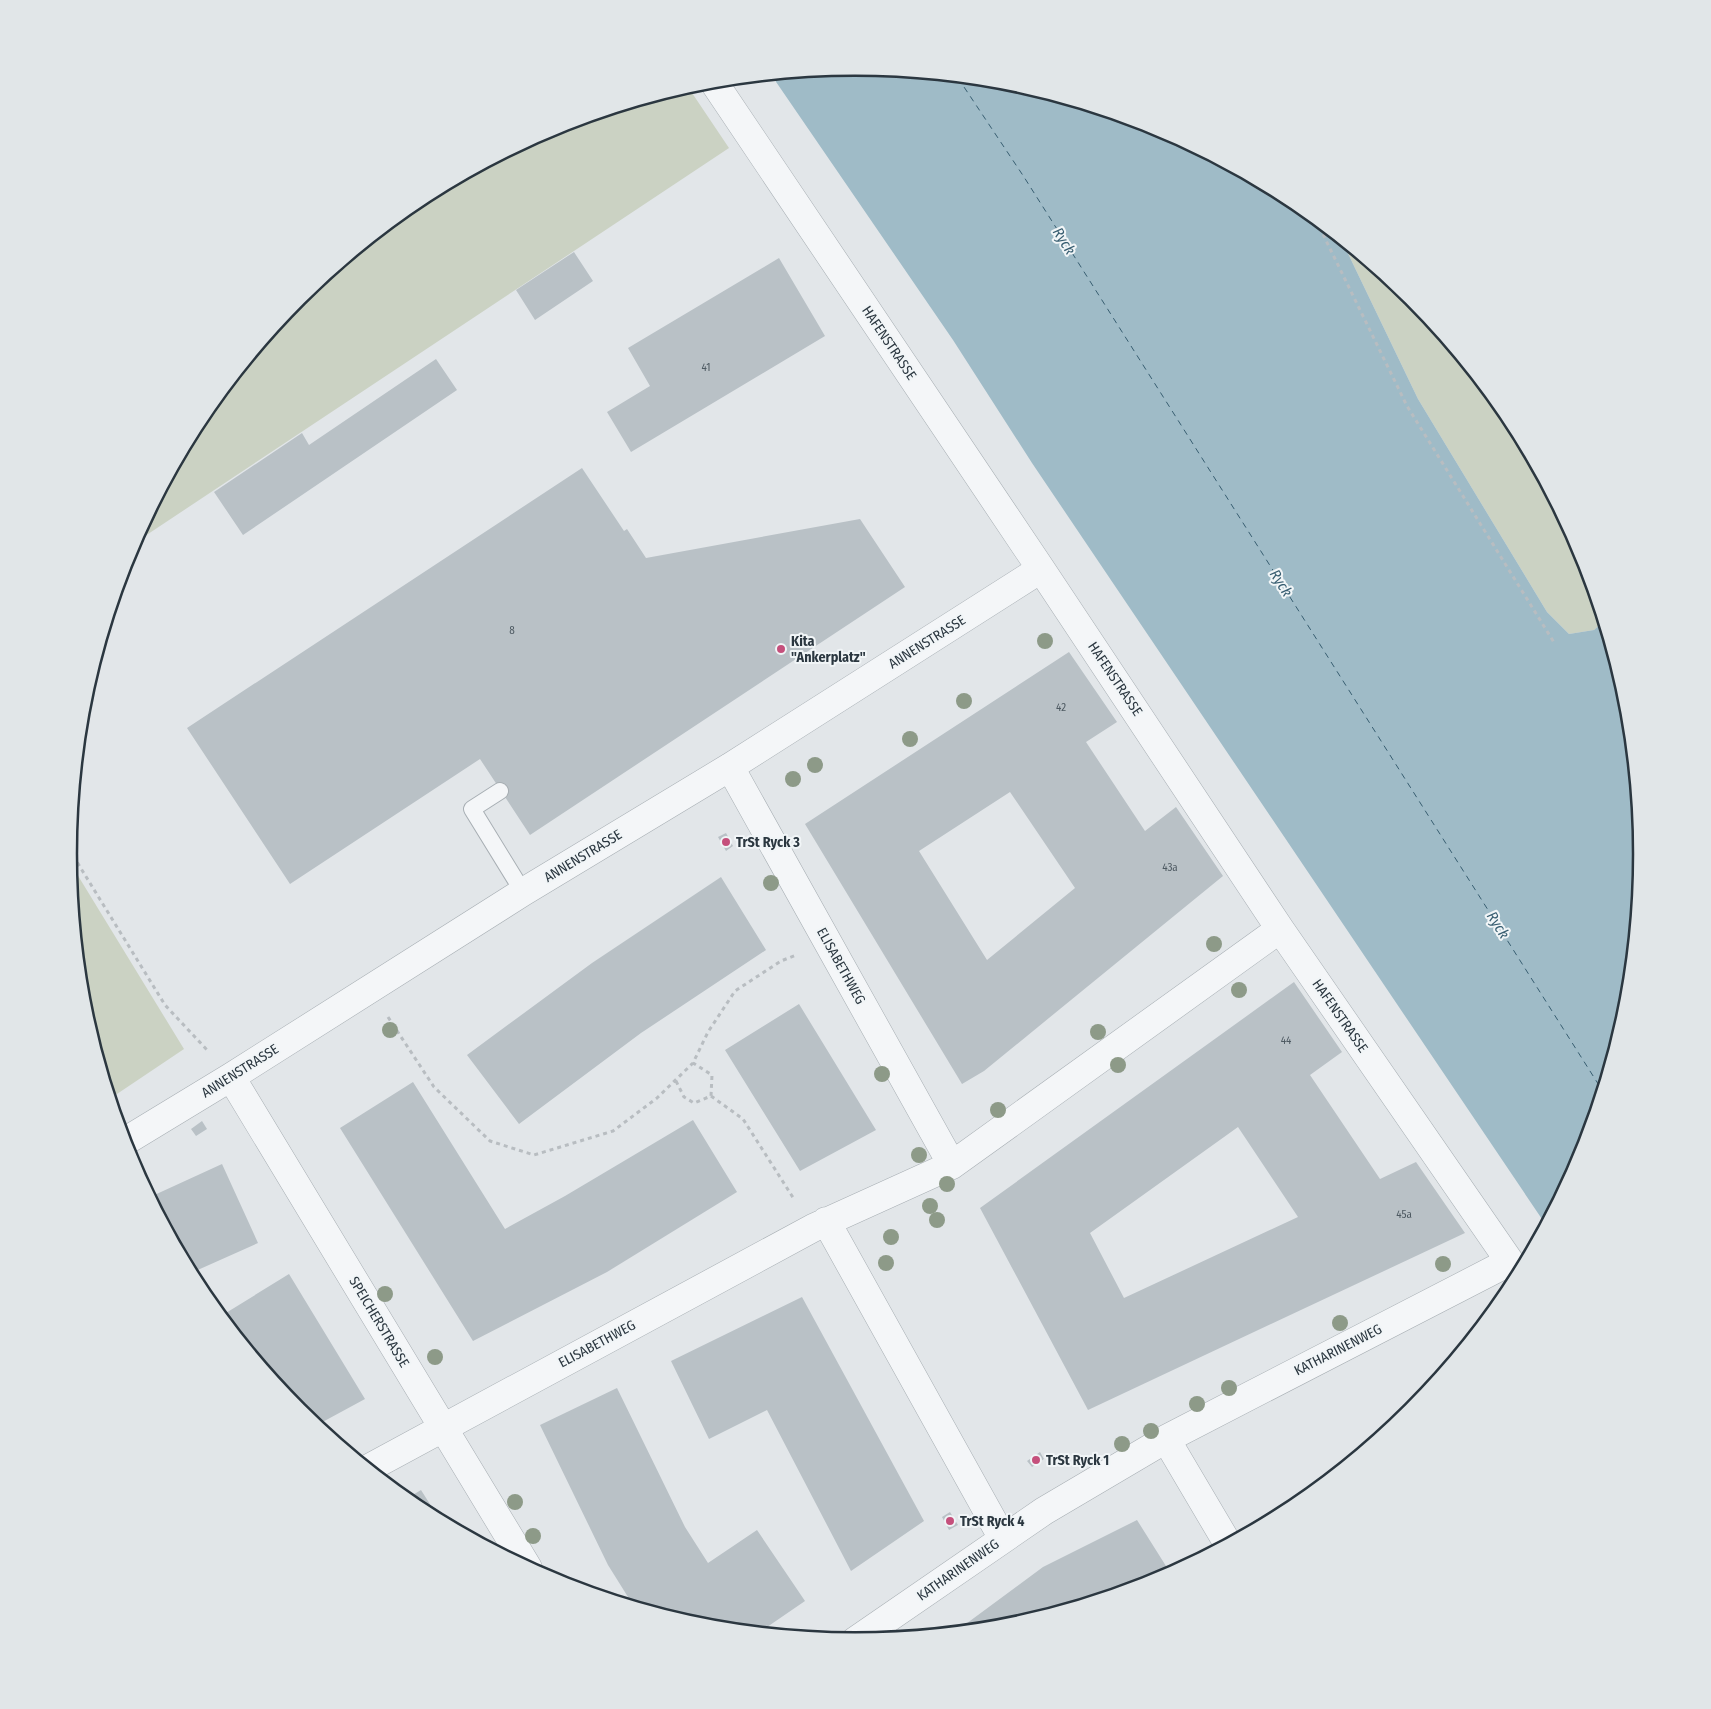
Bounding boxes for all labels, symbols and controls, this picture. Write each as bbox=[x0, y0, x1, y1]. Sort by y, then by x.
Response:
water label: Ryck bbox=[1049, 224, 1080, 258]
street label: HAFENSTRASSE bbox=[858, 303, 920, 384]
house number: 41 bbox=[701, 361, 711, 374]
water label: Ryck bbox=[1266, 566, 1297, 600]
street label: ANNENSTRASSE bbox=[885, 611, 969, 672]
house number: 8 bbox=[509, 624, 515, 637]
place label: Kita "Ankerplatz" bbox=[791, 633, 866, 666]
street label: HAFENSTRASSE bbox=[1084, 639, 1146, 720]
marker: Kita "Ankerplatz" bbox=[775, 643, 787, 655]
house number: 42 bbox=[1056, 701, 1066, 714]
street label: ANNENSTRASSE bbox=[541, 826, 625, 886]
place label: TrSt Ryck 3 bbox=[736, 834, 800, 851]
marker: TrSt Ryck 3 bbox=[720, 836, 732, 848]
house number: 43a bbox=[1162, 861, 1178, 874]
water label: Ryck bbox=[1483, 908, 1514, 942]
street label: ELISABETHWEG bbox=[813, 925, 869, 1007]
street label: HAFENSTRASSE bbox=[1309, 976, 1372, 1056]
house number: 44 bbox=[1281, 1034, 1292, 1047]
street label: ANNENSTRASSE bbox=[198, 1040, 282, 1101]
house number: 45a bbox=[1396, 1208, 1412, 1221]
street label: SPEICHERSTRASSE bbox=[345, 1274, 413, 1371]
street label: ELISABETHWEG bbox=[556, 1317, 638, 1371]
street label: KATHARINENWEG bbox=[1291, 1321, 1385, 1379]
place label: TrSt Ryck 1 bbox=[1046, 1452, 1109, 1469]
marker: TrSt Ryck 1 bbox=[1030, 1454, 1042, 1466]
place label: TrSt Ryck 4 bbox=[960, 1513, 1024, 1530]
marker: TrSt Ryck 4 bbox=[944, 1515, 956, 1527]
street label: KATHARINENWEG bbox=[914, 1535, 1002, 1605]

